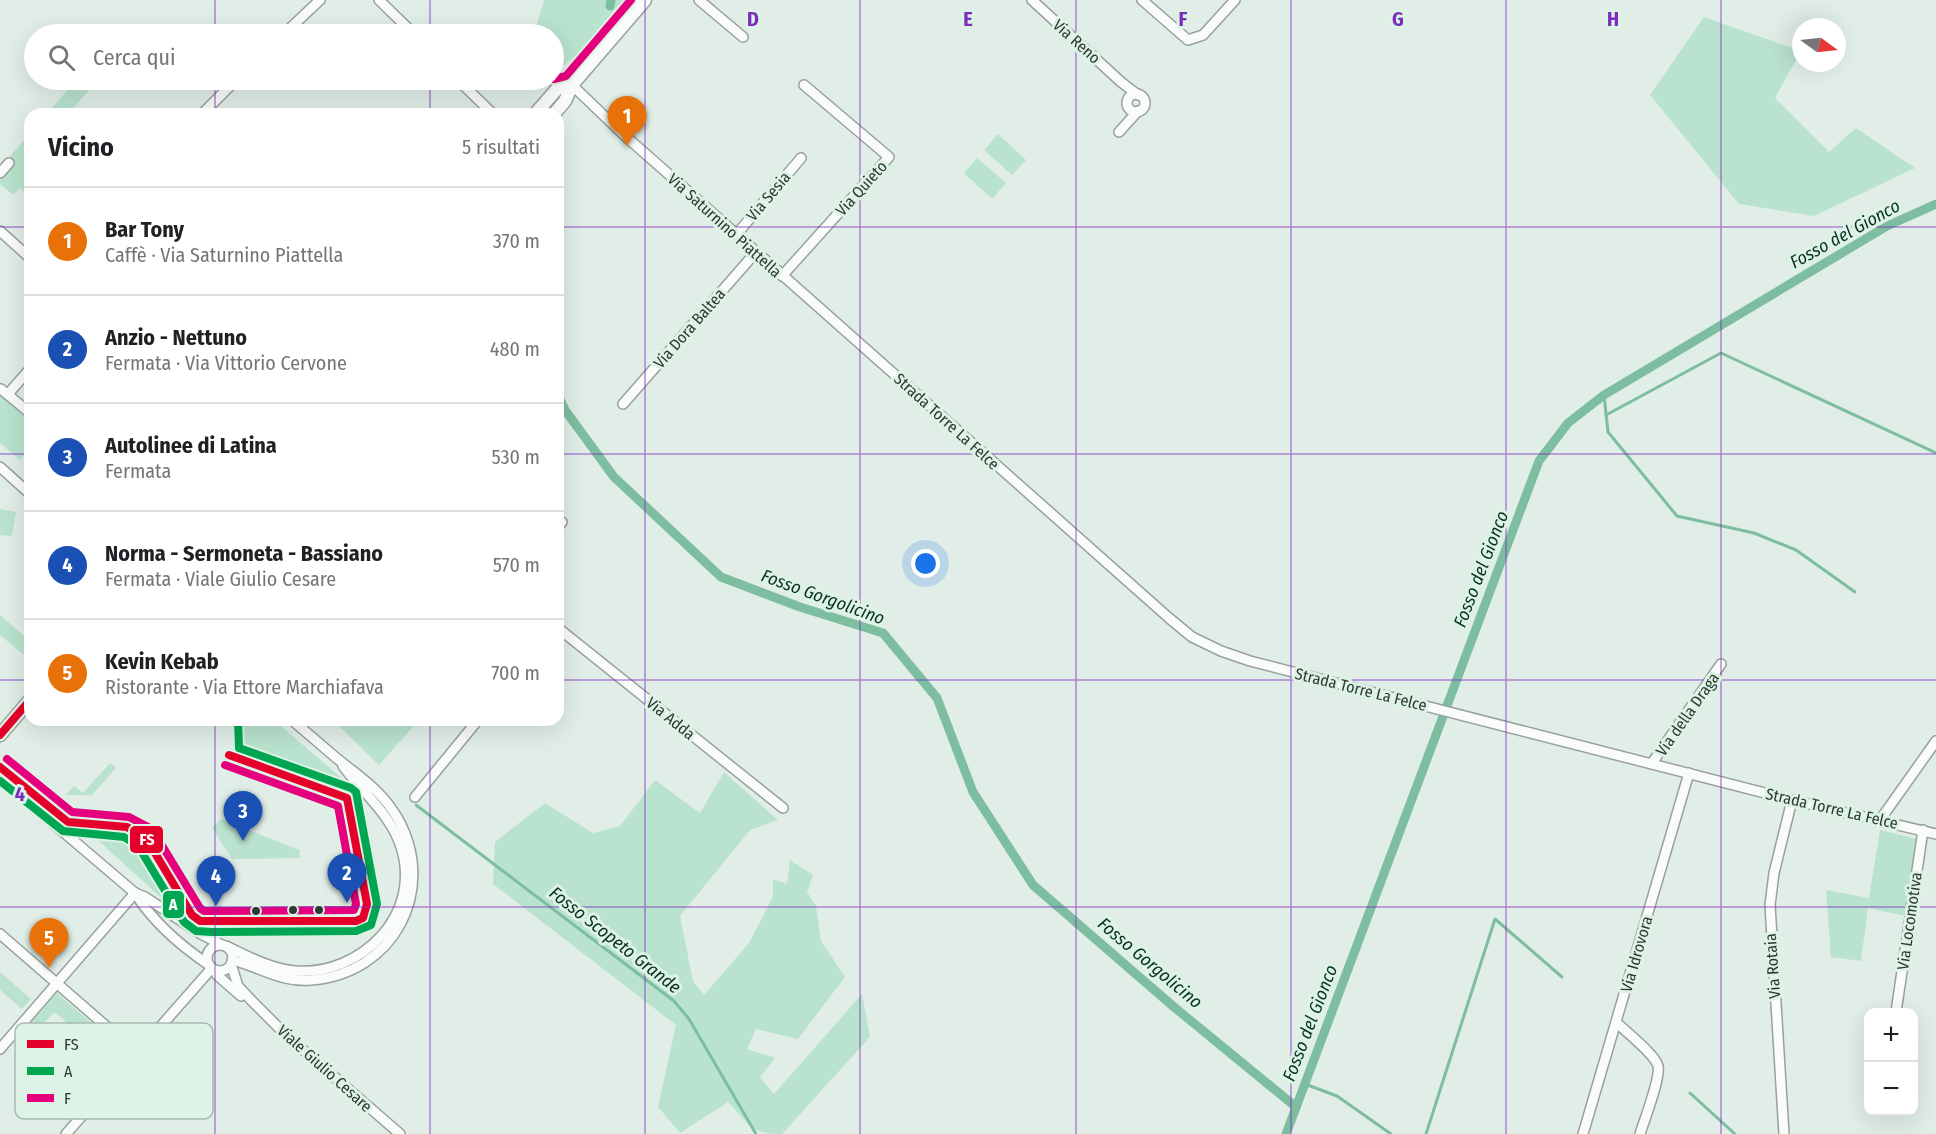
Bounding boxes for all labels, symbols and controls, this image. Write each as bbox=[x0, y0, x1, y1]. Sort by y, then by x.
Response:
text: D bbox=[747, 7, 759, 31]
text: E bbox=[963, 7, 973, 31]
text: F bbox=[1179, 7, 1188, 31]
text: G bbox=[1392, 7, 1404, 31]
text: H bbox=[1607, 7, 1619, 31]
street label: Via Reno bbox=[1049, 15, 1104, 68]
north arrow bbox=[1792, 18, 1846, 72]
search box bbox=[24, 24, 564, 90]
icon: search bbox=[45, 41, 78, 74]
text: Cerca qui bbox=[93, 44, 176, 71]
pin: 1 bbox=[608, 96, 646, 146]
text: Vicino bbox=[48, 132, 114, 163]
text: 5 risultati bbox=[462, 135, 540, 159]
street label: Via Quieto bbox=[832, 157, 891, 220]
street label: Via Sesia bbox=[742, 168, 795, 225]
street label: Via Saturnino Piattella bbox=[664, 169, 786, 282]
water label: Fosso del Gionco bbox=[1786, 195, 1904, 273]
text: Bar Tony bbox=[105, 216, 184, 243]
text: 1 bbox=[63, 229, 72, 253]
text: 370 m bbox=[493, 229, 540, 253]
text: Caffè · Via Saturnino Piattella bbox=[105, 243, 343, 267]
street label: Via Dora Baltea bbox=[650, 284, 729, 372]
text: Anzio - Nettuno bbox=[105, 324, 247, 351]
text: 2 bbox=[63, 337, 72, 361]
text: 480 m bbox=[490, 337, 540, 361]
text: Fermata · Via Vittorio Cervone bbox=[105, 351, 347, 375]
street label: Strada Torre La Felce bbox=[890, 369, 1003, 474]
text: Autolinee di Latina bbox=[105, 432, 277, 459]
text: 3 bbox=[63, 445, 72, 469]
text: 530 m bbox=[491, 445, 540, 469]
text: Fermata bbox=[105, 459, 171, 483]
water label: Fosso del Gionco bbox=[1449, 508, 1513, 630]
text: Norma - Sermoneta - Bassiano bbox=[105, 540, 383, 567]
your location bbox=[911, 549, 940, 578]
text: 4 bbox=[62, 553, 73, 577]
text: 570 m bbox=[493, 553, 540, 577]
water label: Fosso Gorgolicino bbox=[758, 564, 888, 630]
text: Fermata · Viale Giulio Cesare bbox=[105, 567, 336, 591]
text: Kevin Kebab bbox=[105, 648, 219, 675]
text: 5 bbox=[63, 661, 72, 685]
text: 700 m bbox=[491, 661, 540, 685]
street label: Strada Torre La Felce bbox=[1293, 664, 1429, 715]
street label: Via della Draga bbox=[1652, 669, 1723, 760]
text: Ristorante · Via Ettore Marchiafava bbox=[105, 675, 384, 699]
street label: Via Adda bbox=[642, 693, 699, 744]
text: 4 bbox=[15, 782, 25, 806]
street label: Strada Torre La Felce bbox=[1764, 784, 1900, 833]
pin: 3 bbox=[224, 792, 262, 841]
line badge: FS bbox=[129, 825, 164, 854]
text: FS bbox=[139, 830, 155, 849]
pin: 2 bbox=[328, 854, 366, 903]
pin: 4 bbox=[196, 856, 236, 906]
street label: Via Locomotiva bbox=[1893, 871, 1926, 971]
water label: Fosso Scopeto Grande bbox=[545, 882, 685, 998]
line badge: A bbox=[162, 890, 185, 919]
text: A bbox=[168, 895, 178, 914]
unlabelled marker bbox=[287, 904, 299, 916]
unlabelled marker bbox=[313, 904, 325, 916]
unlabelled marker bbox=[250, 905, 262, 917]
water label: Fosso Gorgolicino bbox=[1093, 913, 1207, 1013]
street label: Via Idrovora bbox=[1617, 914, 1656, 994]
pin: 5 bbox=[29, 918, 68, 968]
street label: Via Rotaia bbox=[1761, 932, 1784, 999]
water label: Fosso del Gionco bbox=[1278, 962, 1342, 1084]
map controls bbox=[1864, 1008, 1918, 1116]
button: + bbox=[1864, 1008, 1918, 1062]
street label: Viale Giulio Cesare bbox=[273, 1021, 376, 1116]
legend bbox=[15, 1023, 213, 1119]
text: FS bbox=[64, 1035, 79, 1054]
text: A bbox=[64, 1062, 73, 1081]
button: − bbox=[1864, 1062, 1918, 1116]
text: F bbox=[64, 1089, 71, 1108]

